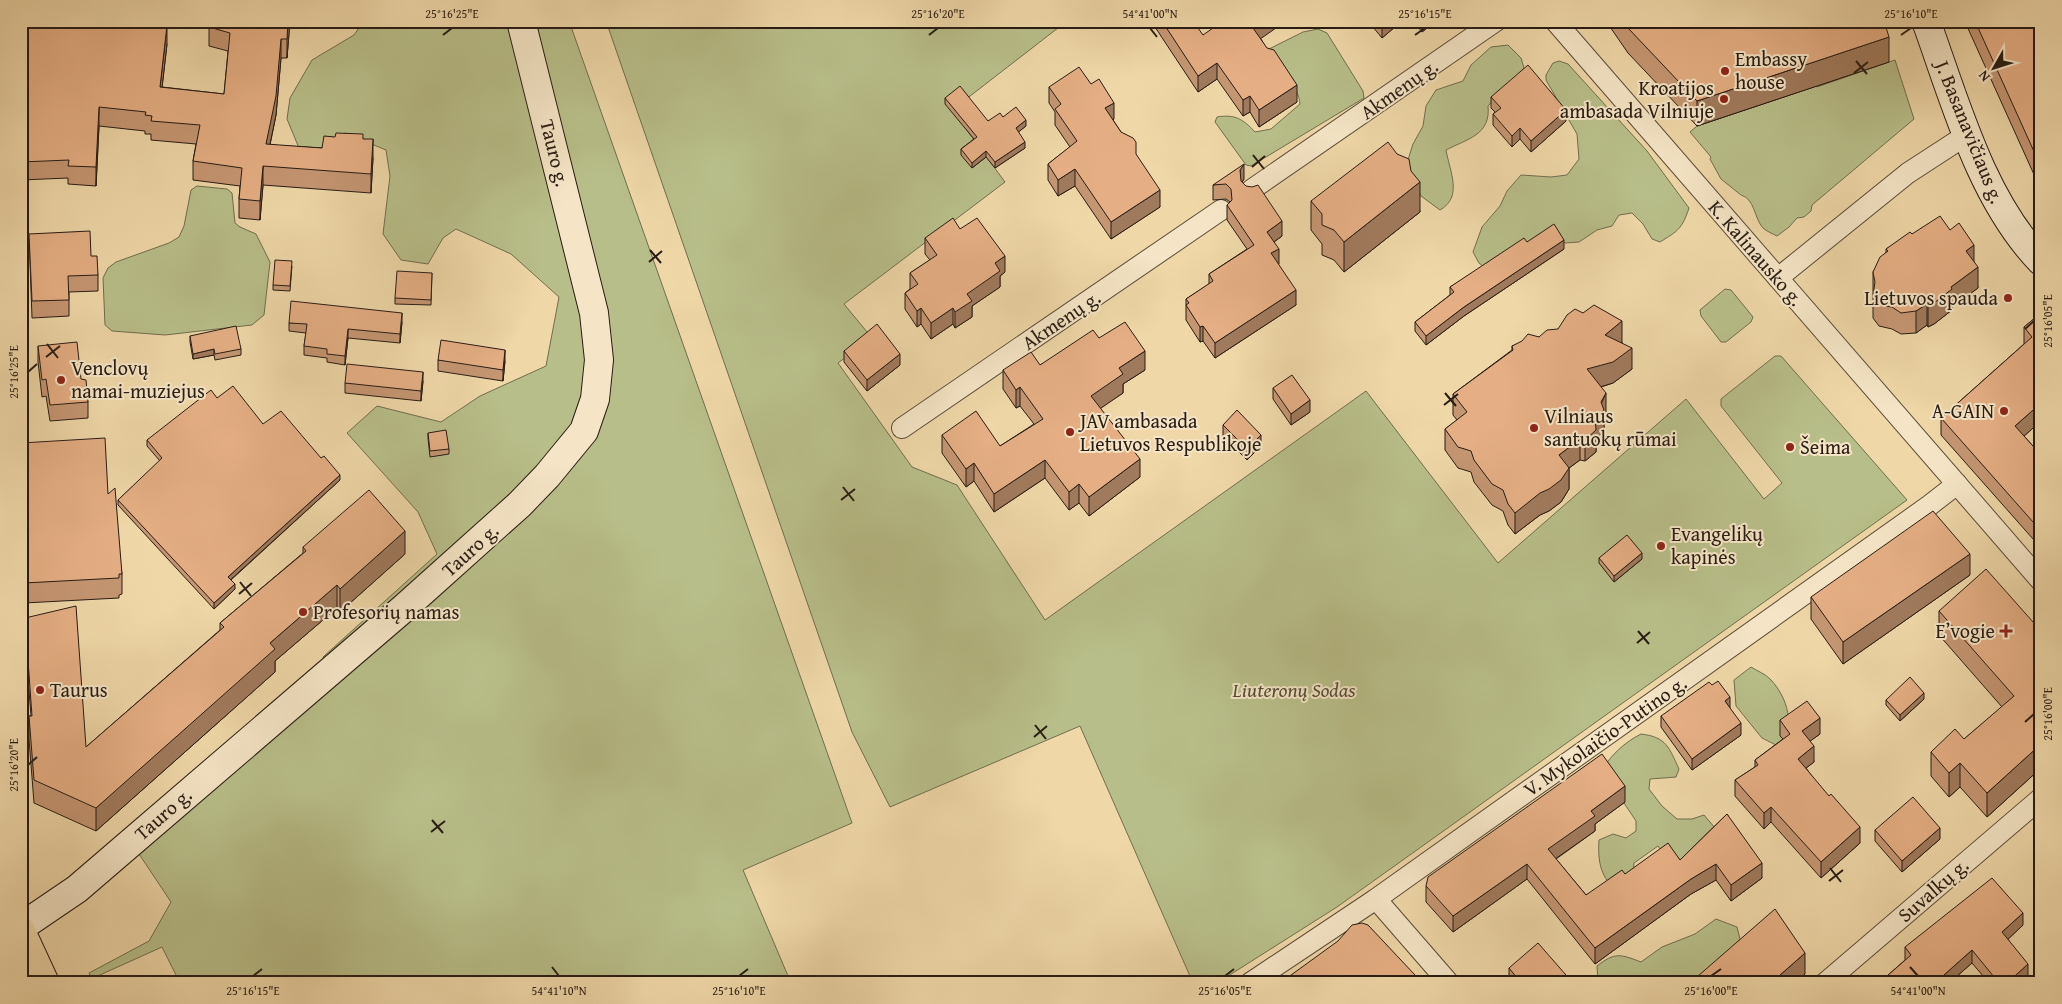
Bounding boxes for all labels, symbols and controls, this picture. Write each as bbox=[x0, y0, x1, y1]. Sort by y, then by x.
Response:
text: 25°16'25"E bbox=[425, 5, 479, 22]
text: 25°16'20"E bbox=[911, 5, 965, 22]
text: 54°41'00"N bbox=[1122, 5, 1178, 22]
text: 25°16'15"E bbox=[1398, 5, 1452, 22]
text: 25°16'10"E bbox=[1884, 5, 1938, 22]
north arrow bbox=[1970, 42, 2020, 92]
place label: Embassy house bbox=[1735, 44, 1807, 96]
street label: Akmenų g. bbox=[1354, 51, 1444, 126]
street label: J. Basanavičiaus g. bbox=[1927, 53, 2012, 208]
marker: Embassy house bbox=[1719, 65, 1731, 77]
text: N bbox=[1973, 66, 1995, 86]
place label: Kroatijos ambasada Vilniuje bbox=[1560, 73, 1714, 125]
marker: Kroatijos ambasada Vilniuje bbox=[1718, 93, 1730, 105]
street label: Tauro g. bbox=[533, 116, 578, 189]
street label: K. Kalinausko g. bbox=[1702, 193, 1811, 312]
street label: Akmenų g. bbox=[1016, 283, 1106, 357]
place label: Lietuvos spauda bbox=[1864, 283, 1999, 312]
marker: Lietuvos spauda bbox=[2002, 292, 2014, 304]
text: 25°16'05"E bbox=[2039, 294, 2056, 348]
text: 25°16'25"E bbox=[5, 345, 22, 399]
place label: Venclovų namai-muziejus bbox=[71, 353, 205, 405]
marker: Venclovų namai-muziejus bbox=[55, 374, 67, 386]
place label: A-GAIN bbox=[1932, 396, 1994, 425]
place label: Vilniaus santuokų rūmai bbox=[1544, 401, 1677, 453]
marker: A-GAIN bbox=[1998, 405, 2010, 417]
place label: JAV ambasada Lietuvos Respublikoje bbox=[1077, 406, 1261, 458]
marker: Vilniaus santuokų rūmai bbox=[1528, 422, 1540, 434]
marker: JAV ambasada Lietuvos Respublikoje bbox=[1064, 426, 1076, 438]
place label: Šeima bbox=[1800, 432, 1851, 461]
marker: Šeima bbox=[1784, 441, 1796, 453]
street label: Tauro g. bbox=[435, 516, 505, 583]
place label: Evangelikų kapinės bbox=[1671, 519, 1763, 571]
marker: Evangelikų kapinės bbox=[1655, 540, 1667, 552]
place label: Profesorių namas bbox=[313, 597, 459, 626]
marker: Profesorių namas bbox=[297, 606, 309, 618]
place label: E’vogie bbox=[1935, 616, 1995, 645]
marker: E’vogie bbox=[1999, 624, 2013, 638]
street label: V. Mykolaičio-Putino g. bbox=[1517, 668, 1692, 803]
place label: Taurus bbox=[50, 675, 108, 704]
park label: Liuteronų Sodas bbox=[1232, 675, 1356, 704]
marker: Taurus bbox=[34, 684, 46, 696]
text: 25°16'00"E bbox=[2039, 687, 2056, 741]
text: 25°16'20"E bbox=[5, 738, 22, 792]
street label: Tauro g. bbox=[127, 780, 198, 847]
street label: Suvalkų g. bbox=[1891, 851, 1974, 929]
text: 25°16'15"E bbox=[226, 982, 280, 999]
text: 54°41'10"N bbox=[531, 982, 587, 999]
text: 25°16'10"E bbox=[712, 982, 766, 999]
text: 25°16'05"E bbox=[1198, 982, 1252, 999]
text: 25°16'00"E bbox=[1684, 982, 1738, 999]
text: 54°41'00"N bbox=[1890, 982, 1946, 999]

